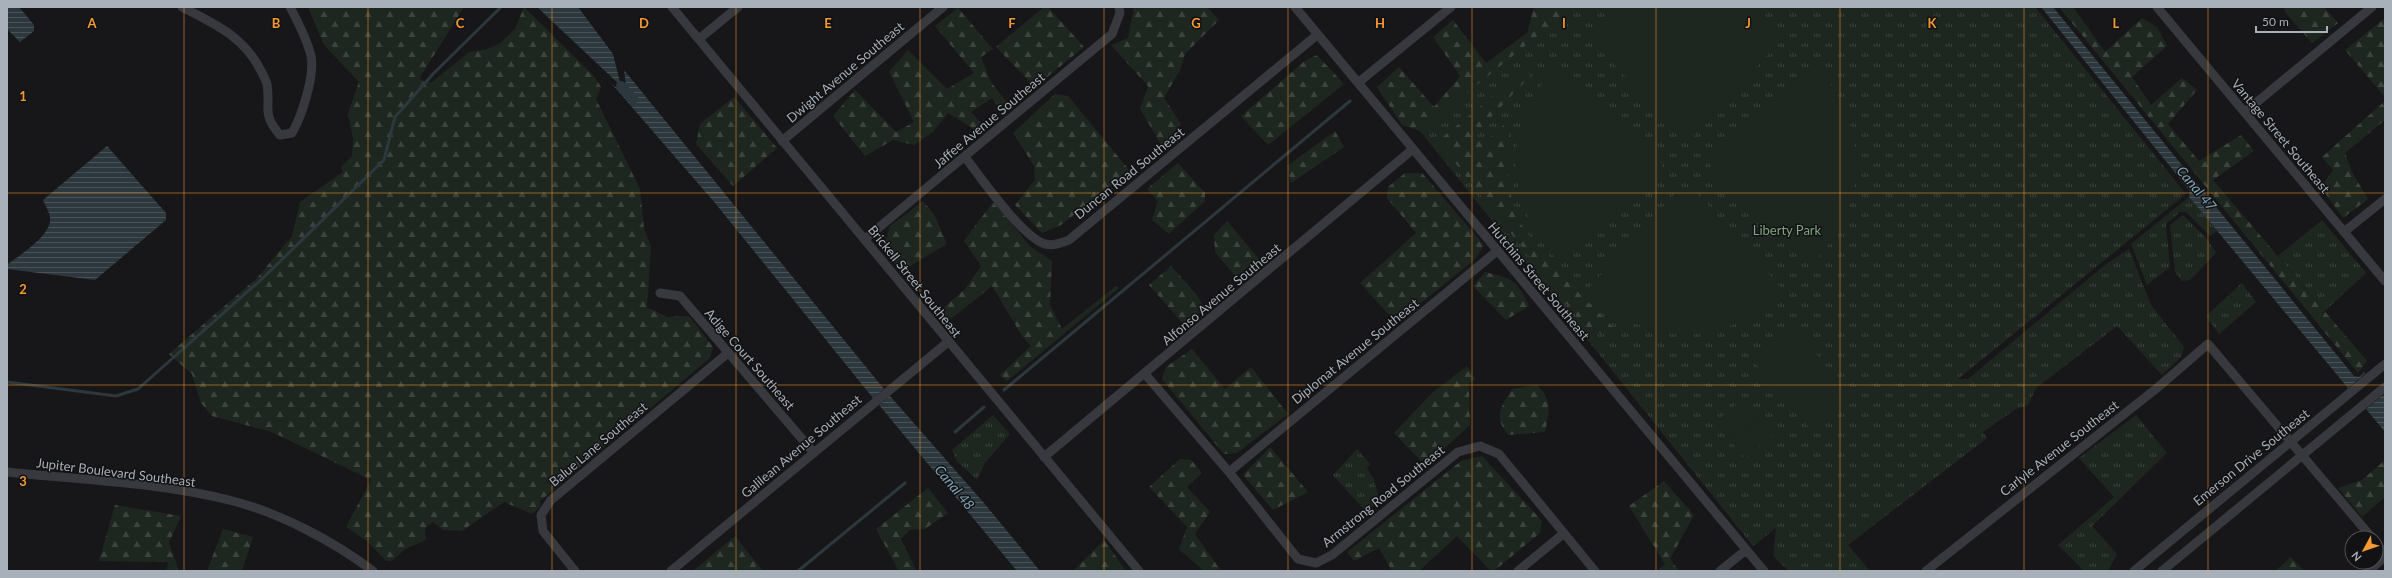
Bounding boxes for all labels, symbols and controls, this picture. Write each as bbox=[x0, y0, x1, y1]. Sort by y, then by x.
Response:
scale bar bbox=[2256, 8, 2327, 34]
text: 50 m bbox=[2262, 14, 2289, 29]
text: A bbox=[86, 15, 97, 31]
text: B bbox=[272, 15, 281, 31]
text: C bbox=[456, 15, 465, 31]
text: D bbox=[639, 15, 649, 31]
text: E bbox=[824, 15, 832, 31]
text: F bbox=[1008, 15, 1016, 31]
text: G bbox=[1191, 15, 1201, 31]
text: H bbox=[1375, 15, 1385, 31]
text: I bbox=[1562, 15, 1566, 31]
text: J bbox=[1745, 15, 1751, 31]
text: K bbox=[1928, 15, 1938, 31]
text: L bbox=[2113, 15, 2120, 31]
street label: Dwight Avenue Southeast bbox=[783, 18, 907, 126]
street label: Jaffee Avenue Southeast bbox=[930, 69, 1048, 171]
street label: Vantage Street Southeast bbox=[2229, 76, 2334, 197]
text: 1 bbox=[19, 88, 27, 104]
street label: Duncan Road Southeast bbox=[1071, 124, 1187, 222]
water label: Canal 47 bbox=[2173, 162, 2221, 214]
street label: Hutchins Street Southeast bbox=[1485, 219, 1593, 344]
street label: Brickell Street Southeast bbox=[865, 222, 965, 341]
park label: Liberty Park bbox=[1753, 222, 1822, 238]
street label: Alfonso Avenue Southeast bbox=[1158, 239, 1284, 348]
text: 2 bbox=[19, 281, 27, 297]
street label: Diplomat Avenue Southeast bbox=[1288, 295, 1422, 407]
street label: Adige Court Southeast bbox=[702, 305, 799, 413]
street label: Galilean Avenue Southeast bbox=[738, 391, 865, 501]
street label: Carlyle Avenue Southeast bbox=[1997, 397, 2122, 499]
street label: Balue Lane Southeast bbox=[546, 398, 651, 490]
street label: Emerson Drive Southeast bbox=[2190, 405, 2312, 509]
street label: Armstrong Road Southeast bbox=[1319, 441, 1448, 550]
street label: Jupiter Boulevard Southeast bbox=[36, 454, 197, 490]
water label: Canal 48 bbox=[931, 461, 979, 513]
text: 3 bbox=[19, 473, 27, 489]
north arrow bbox=[2344, 530, 2384, 570]
text: N bbox=[2348, 549, 2364, 564]

